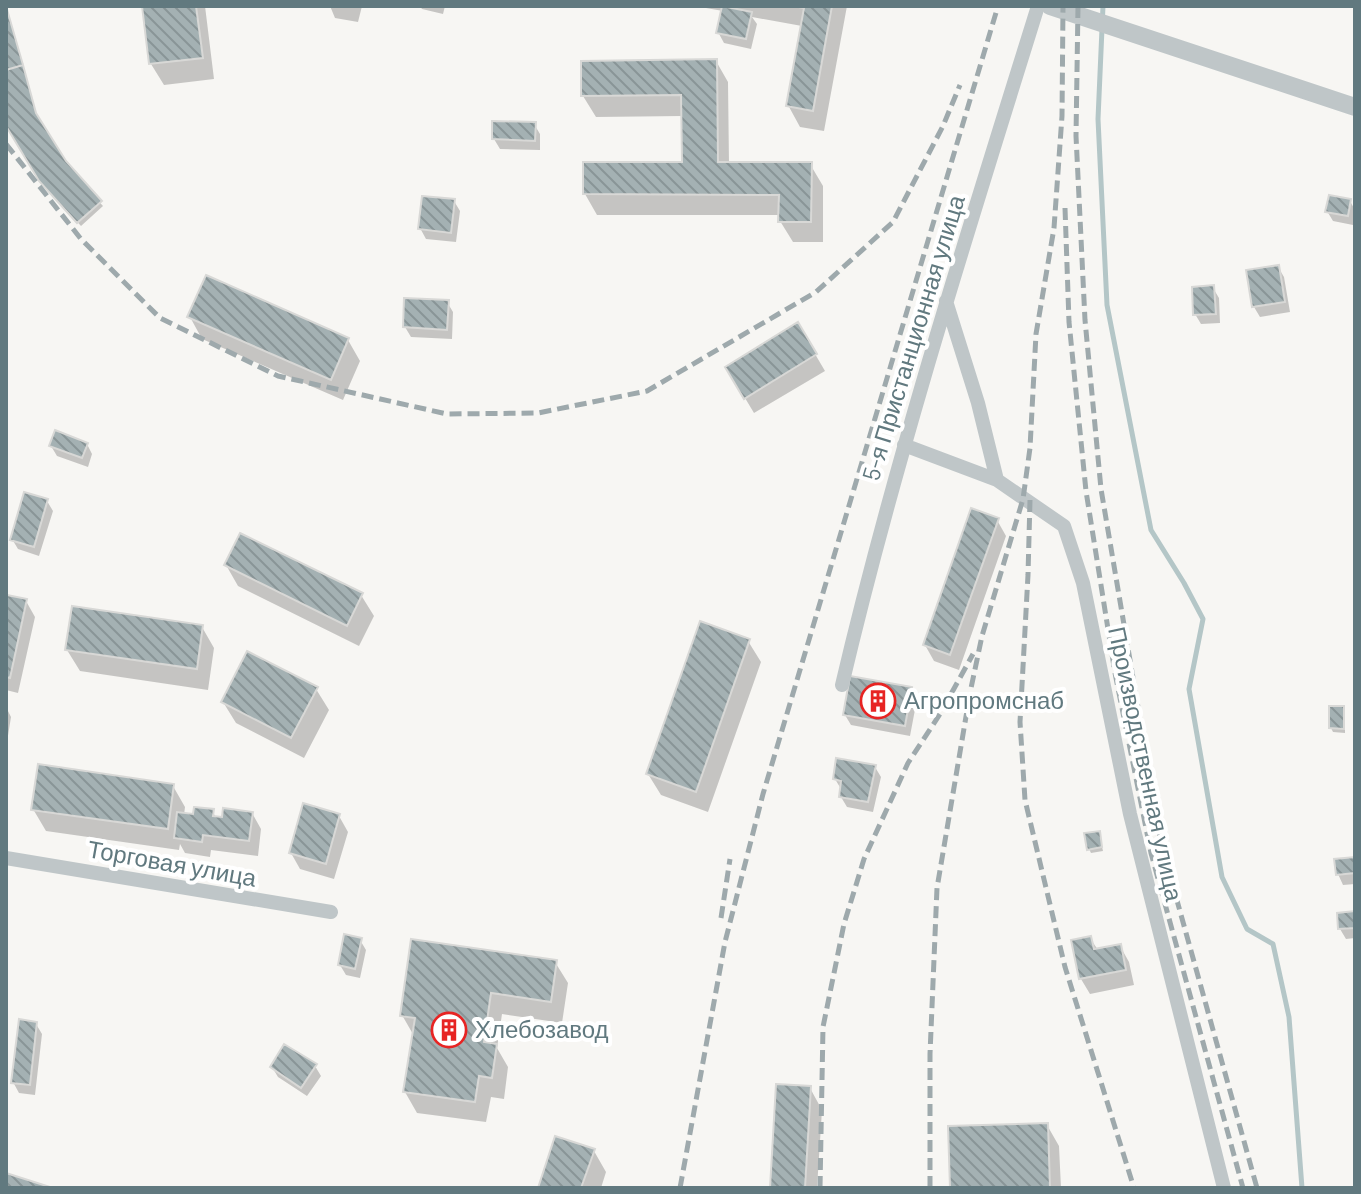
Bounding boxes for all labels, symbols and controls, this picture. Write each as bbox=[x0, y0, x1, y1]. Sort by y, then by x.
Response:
street label: 5-я Пристанционная улица bbox=[855, 191, 970, 484]
street label: Производственная улица bbox=[1103, 624, 1190, 904]
building icon: Агропромснаб bbox=[859, 682, 897, 720]
place label: Агропромснаб bbox=[904, 685, 1064, 714]
street label: Торговая улица bbox=[86, 833, 259, 892]
building icon: Хлебозавод bbox=[430, 1011, 468, 1049]
place label: Хлебозавод bbox=[475, 1014, 609, 1043]

